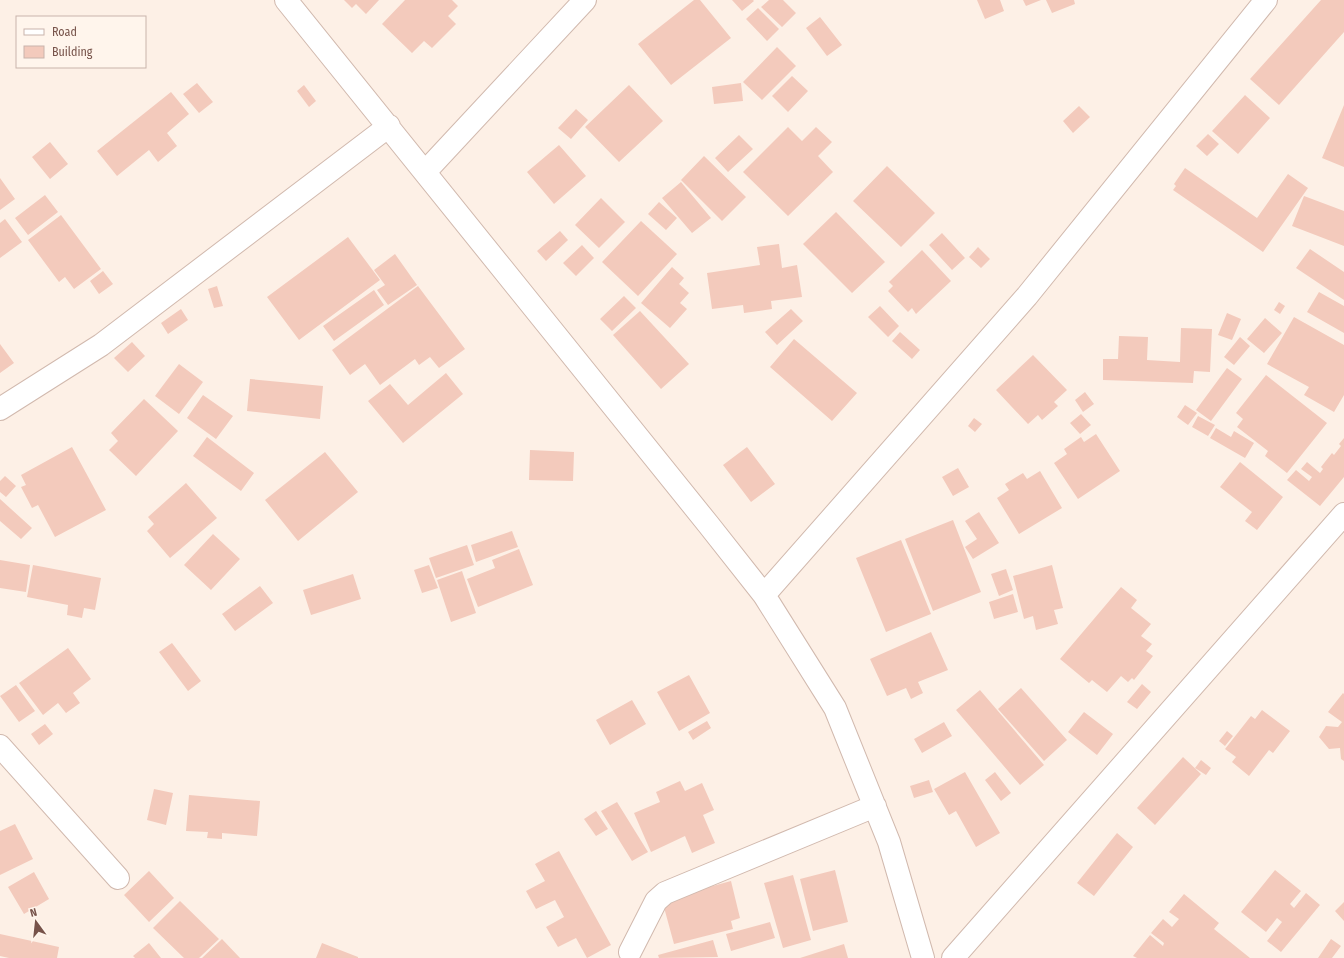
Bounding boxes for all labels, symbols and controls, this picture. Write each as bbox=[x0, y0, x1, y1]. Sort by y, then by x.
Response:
legend bbox=[16, 16, 146, 68]
text: Road bbox=[52, 25, 77, 39]
text: Building bbox=[52, 45, 93, 59]
north arrow bbox=[16, 902, 56, 942]
text: N bbox=[29, 906, 38, 920]

